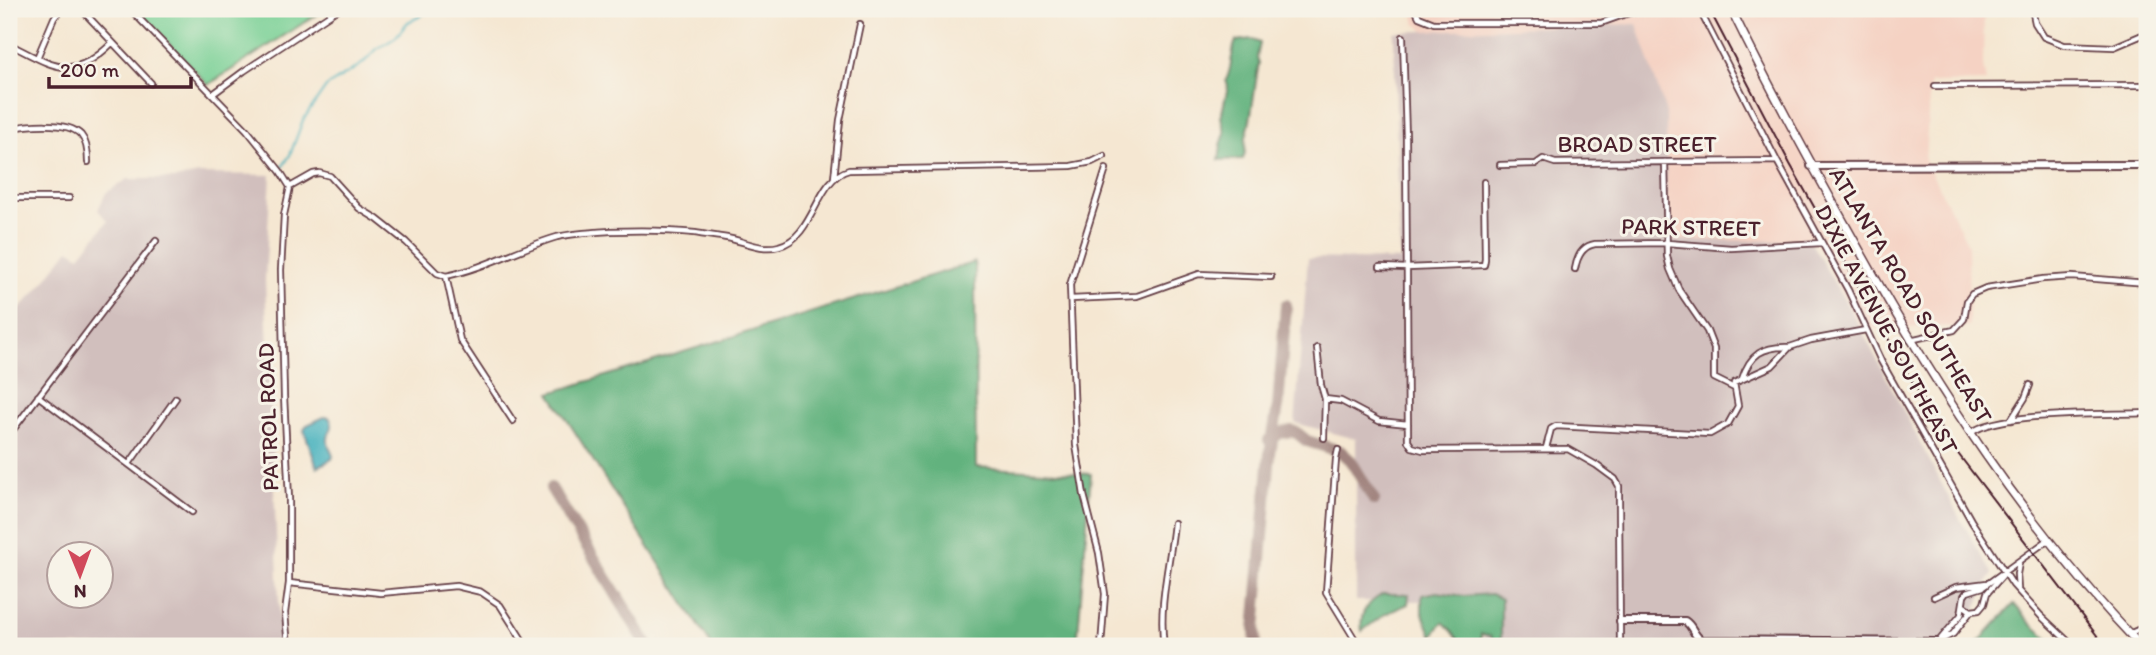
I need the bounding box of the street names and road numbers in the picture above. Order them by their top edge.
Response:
street label: BROAD STREET [1557,130,1717,158]
street label: ATLANTA ROAD SOUTHEAST [1823,162,1999,428]
street label: DIXIE AVENUE SOUTHEAST [1809,200,1965,459]
street label: PARK STREET [1621,212,1761,242]
street label: PATROL ROAD [251,342,285,492]

